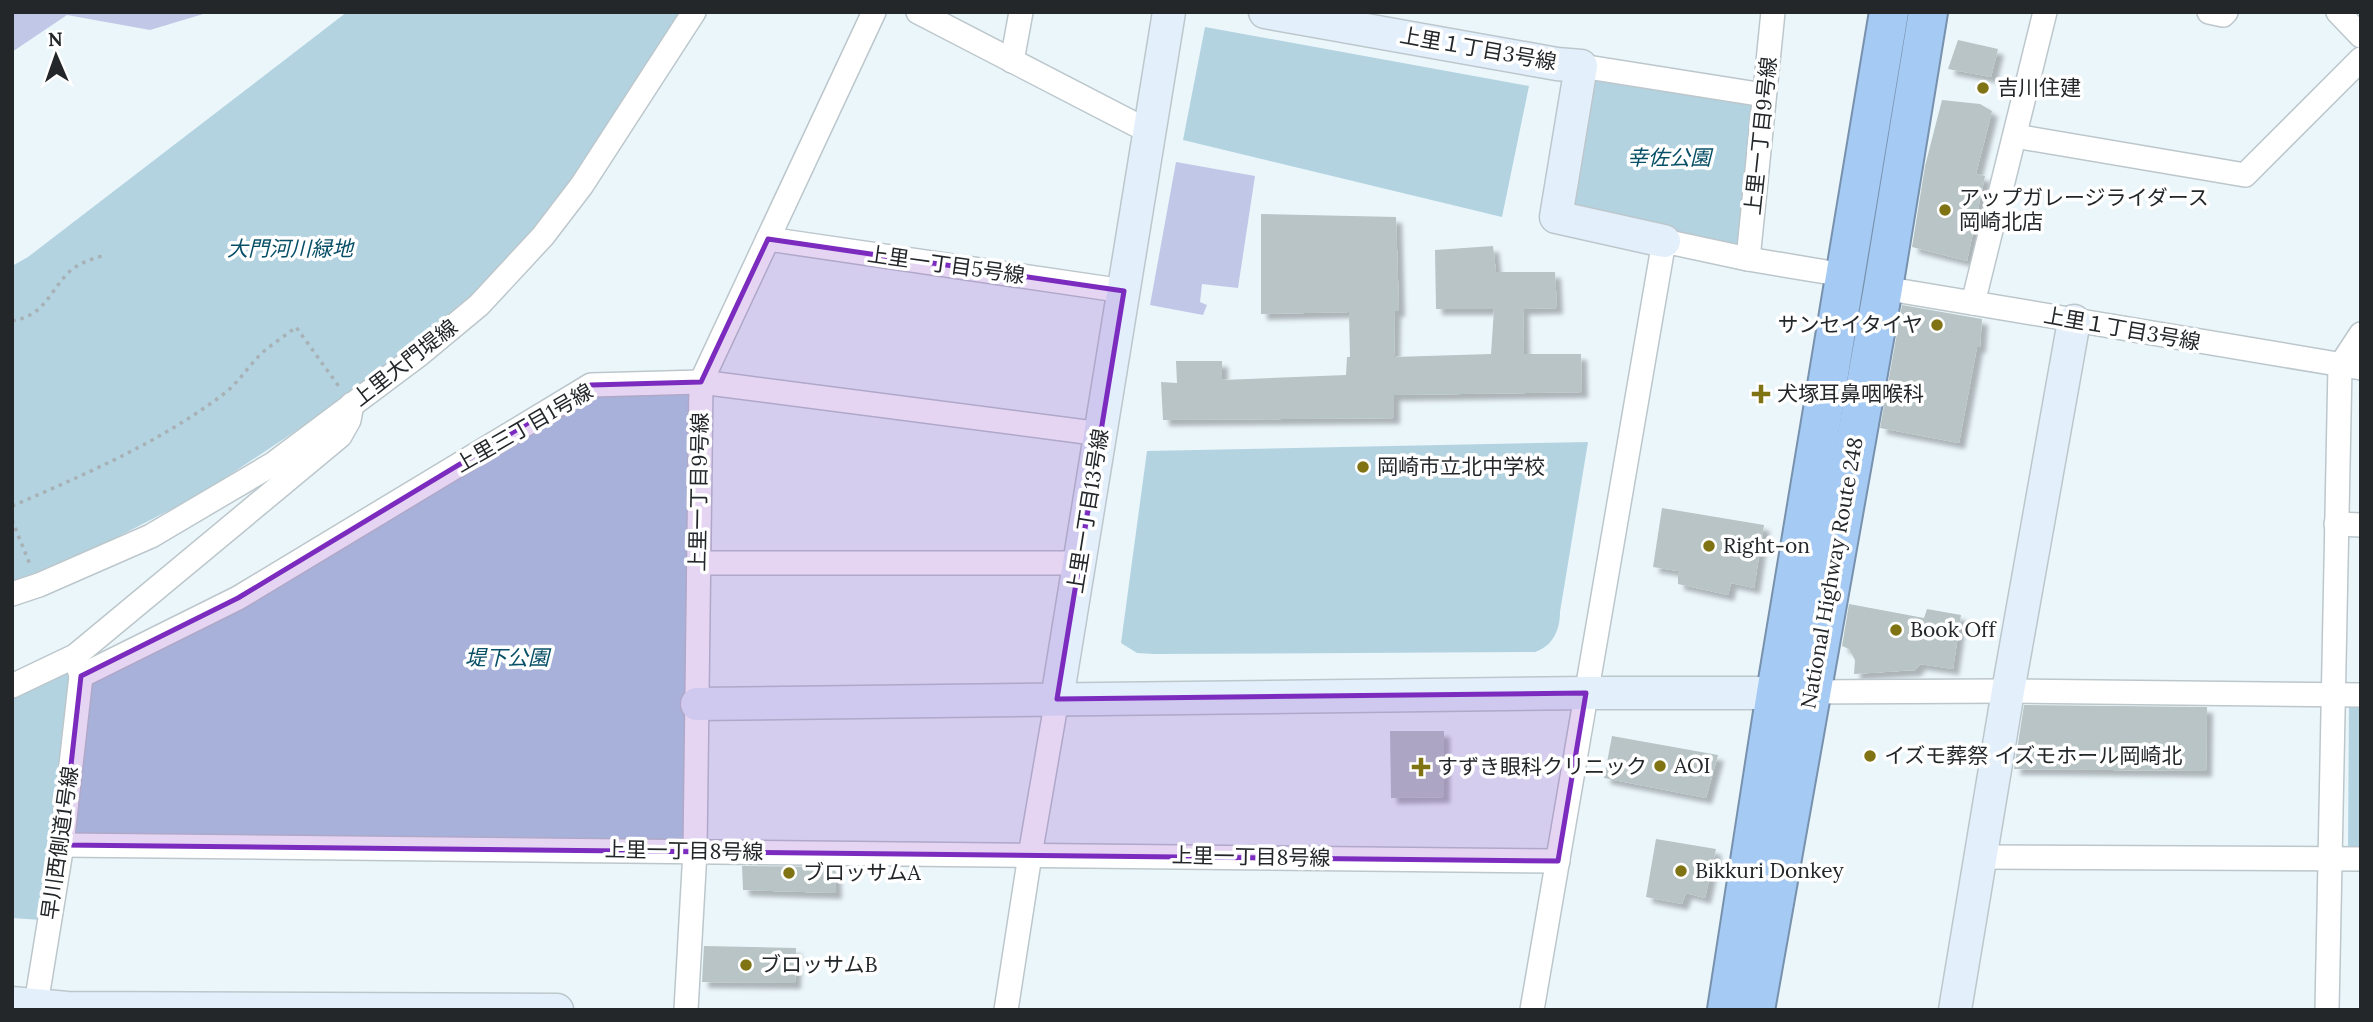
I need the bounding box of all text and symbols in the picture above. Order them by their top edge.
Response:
north arrow [21,21,91,91]
street label: 上里１丁目3号線 [1398,21,1559,76]
text: N [48,27,63,51]
street label: 上里一丁目9号線 [1739,55,1782,216]
place label: 吉川住建 [1997,74,2081,101]
marker: 吉川住建 [1975,80,1991,96]
park label: 幸佐公園 [1627,144,1714,171]
place label: アップガレージライダース 岡崎北店 [1959,184,2209,235]
marker: アップガレージライダース 岡崎北店 [1937,202,1953,218]
park label: 大門河川緑地 [227,235,355,262]
street label: 上里一丁目5号線 [866,240,1026,289]
street label: 上里１丁目3号線 [2042,301,2203,356]
place label: サンセイタイヤ [1777,311,1923,338]
street label: 上里大門堤線 [347,313,463,412]
marker: サンセイタイヤ [1929,317,1945,333]
street label: 上里三丁目1号線 [450,377,597,478]
place label: 犬塚耳鼻咽喉科 [1777,380,1924,407]
marker: 犬塚耳鼻咽喉科 [1751,384,1771,404]
street label: 上里一丁目9号線 [684,412,713,572]
street label: 上里一丁目13号線 [1061,427,1114,595]
street label: National Highway Route 248 [1794,435,1869,711]
place label: 岡崎市立北中学校 [1377,453,1545,480]
marker: 岡崎市立北中学校 [1355,459,1371,475]
place label: Right-on [1723,532,1810,559]
marker: Right-on [1701,538,1717,554]
place label: Book Off [1910,616,1997,643]
marker: Book Off [1888,622,1904,638]
park label: 堤下公園 [465,644,552,671]
place label: イズモ葬祭 イズモホール岡崎北 [1884,742,2182,769]
marker: イズモ葬祭 イズモホール岡崎北 [1862,748,1878,764]
place label: AOI [1673,752,1711,779]
place label: すずき眼科クリニック [1437,753,1647,780]
marker: すずき眼科クリニック [1411,757,1431,777]
marker: AOI [1652,758,1668,774]
street label: 早川西側道1号線 [35,764,84,921]
street label: 上里一丁目8号線 [604,836,764,865]
street label: 上里一丁目8号線 [1171,842,1331,871]
place label: Bikkuri Donkey [1695,857,1844,884]
place label: ブロッサムA [803,859,922,886]
marker: Bikkuri Donkey [1673,863,1689,879]
marker: ブロッサムA [781,865,797,881]
place label: ブロッサムB [760,951,878,978]
marker: ブロッサムB [738,957,754,973]

